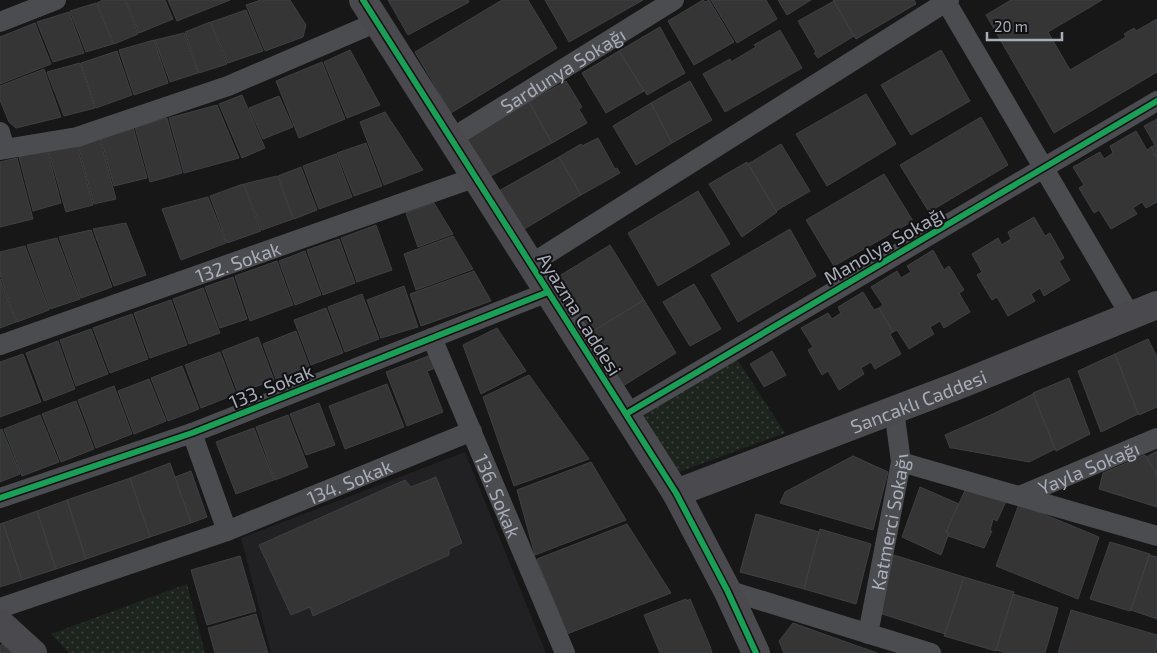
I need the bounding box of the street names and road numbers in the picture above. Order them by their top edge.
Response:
street label: Sardunya Sokağı [496,22,629,117]
street label: Manolya Sokağı [820,201,948,289]
street label: 132. Sokak [192,235,284,287]
street label: Ayazma Caddesi [533,248,627,380]
street label: 133. Sokak [226,359,317,413]
street label: Sancaklı Caddesi [847,364,989,437]
street label: Yayla Sokağı [1034,435,1142,498]
street label: 136. Sokak [471,450,527,541]
street label: 134. Sokak [303,453,395,509]
street label: Katmerci Sokağı [865,453,913,592]

